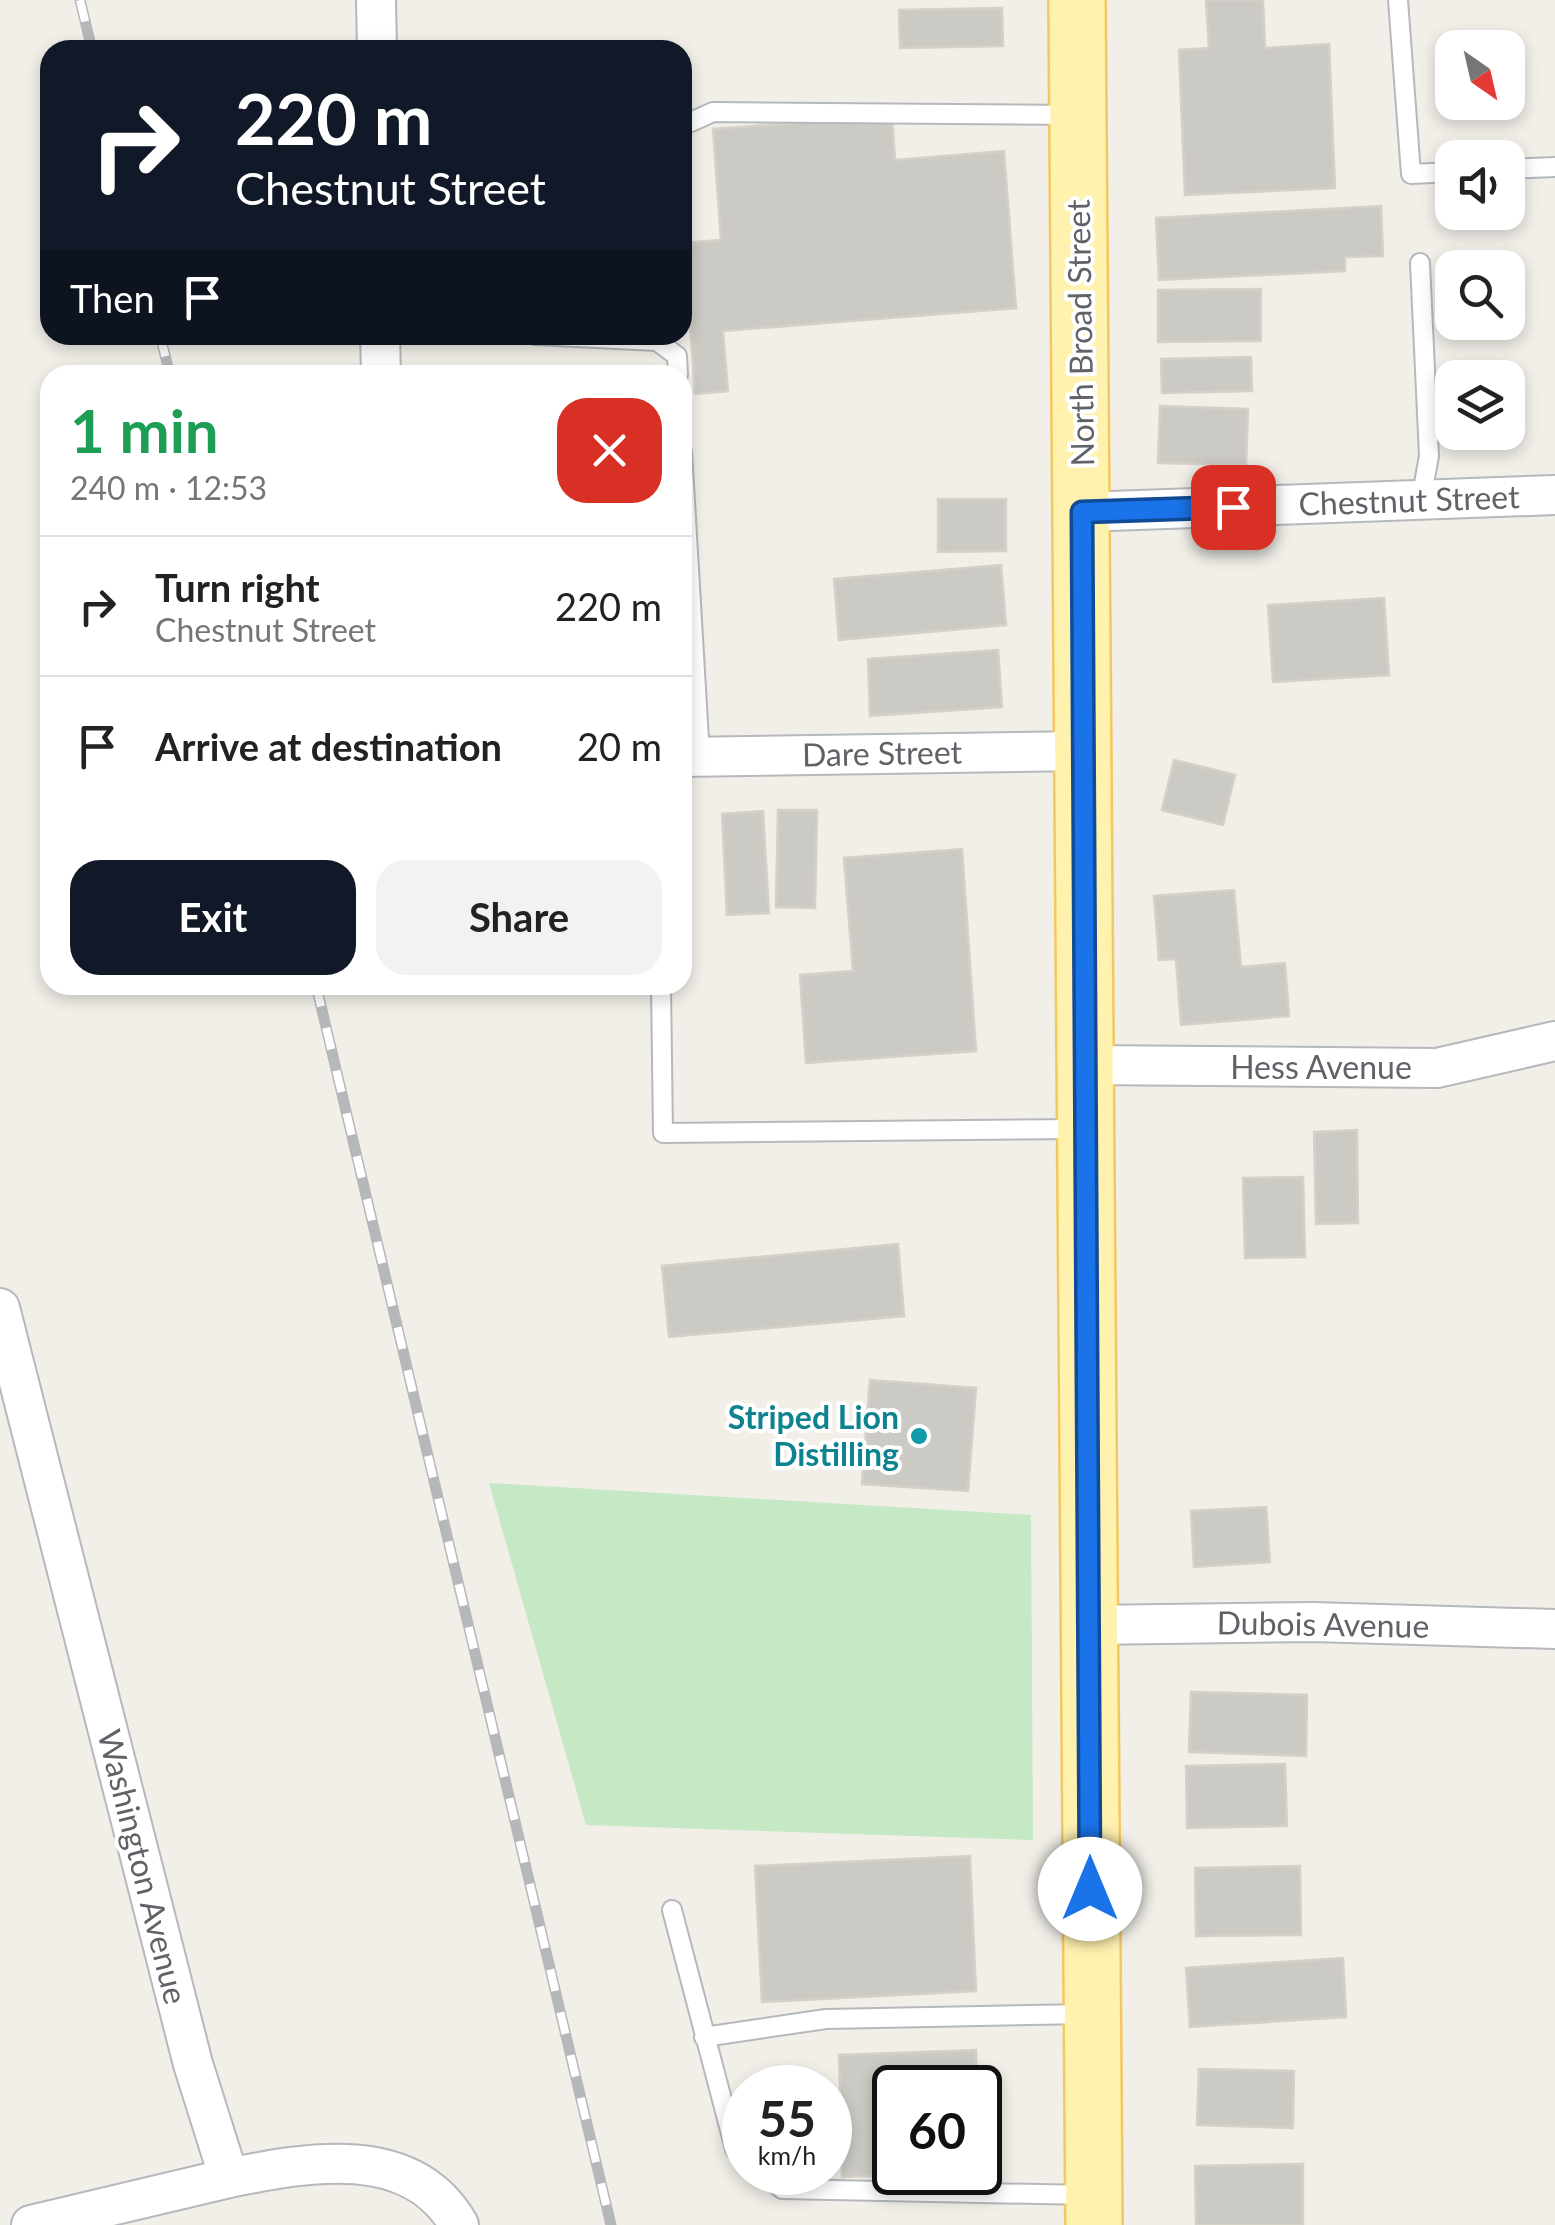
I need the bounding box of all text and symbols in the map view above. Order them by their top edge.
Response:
north arrow [1435,30,1525,120]
map controls [1435,30,1525,450]
text: 220 m [235,76,432,160]
icon: right [70,80,200,210]
button: sound [1435,140,1525,230]
text: Chestnut Street [235,161,546,215]
street label: North Broad Street [1058,199,1101,467]
button: search [1435,250,1525,340]
icon: arrive [175,270,230,325]
text: Then [70,275,155,321]
button: layers [1435,360,1525,450]
text: 1 min [70,394,219,466]
button: close [557,398,662,503]
pin [1191,465,1276,550]
text: 240 m · 12:53 [70,468,267,507]
street label: Chestnut Street [1298,476,1521,523]
icon: arrive [1206,480,1261,535]
text: Turn right [155,564,320,610]
icon: right [70,579,125,634]
text: 220 m [555,583,662,629]
text: Chestnut Street [155,610,376,649]
icon: arrive [70,719,125,774]
text: Arrive at destination [155,723,502,769]
text: 20 m [577,723,662,769]
street label: Dare Street [802,732,963,773]
button: Exit [70,860,356,975]
button: Share [376,860,662,975]
street label: Hess Avenue [1230,1047,1412,1086]
place label: Striped Lion Distilling [728,1397,899,1473]
marker: Striped Lion Distilling [908,1425,930,1447]
street label: Dubois Avenue [1216,1602,1430,1645]
street label: Washington Avenue [90,1725,196,2008]
position arrow [1038,1837,1142,1941]
speed limit sign: 60 [872,2065,1002,2195]
text: 55 [758,2088,816,2148]
text: km/h [758,2140,816,2170]

